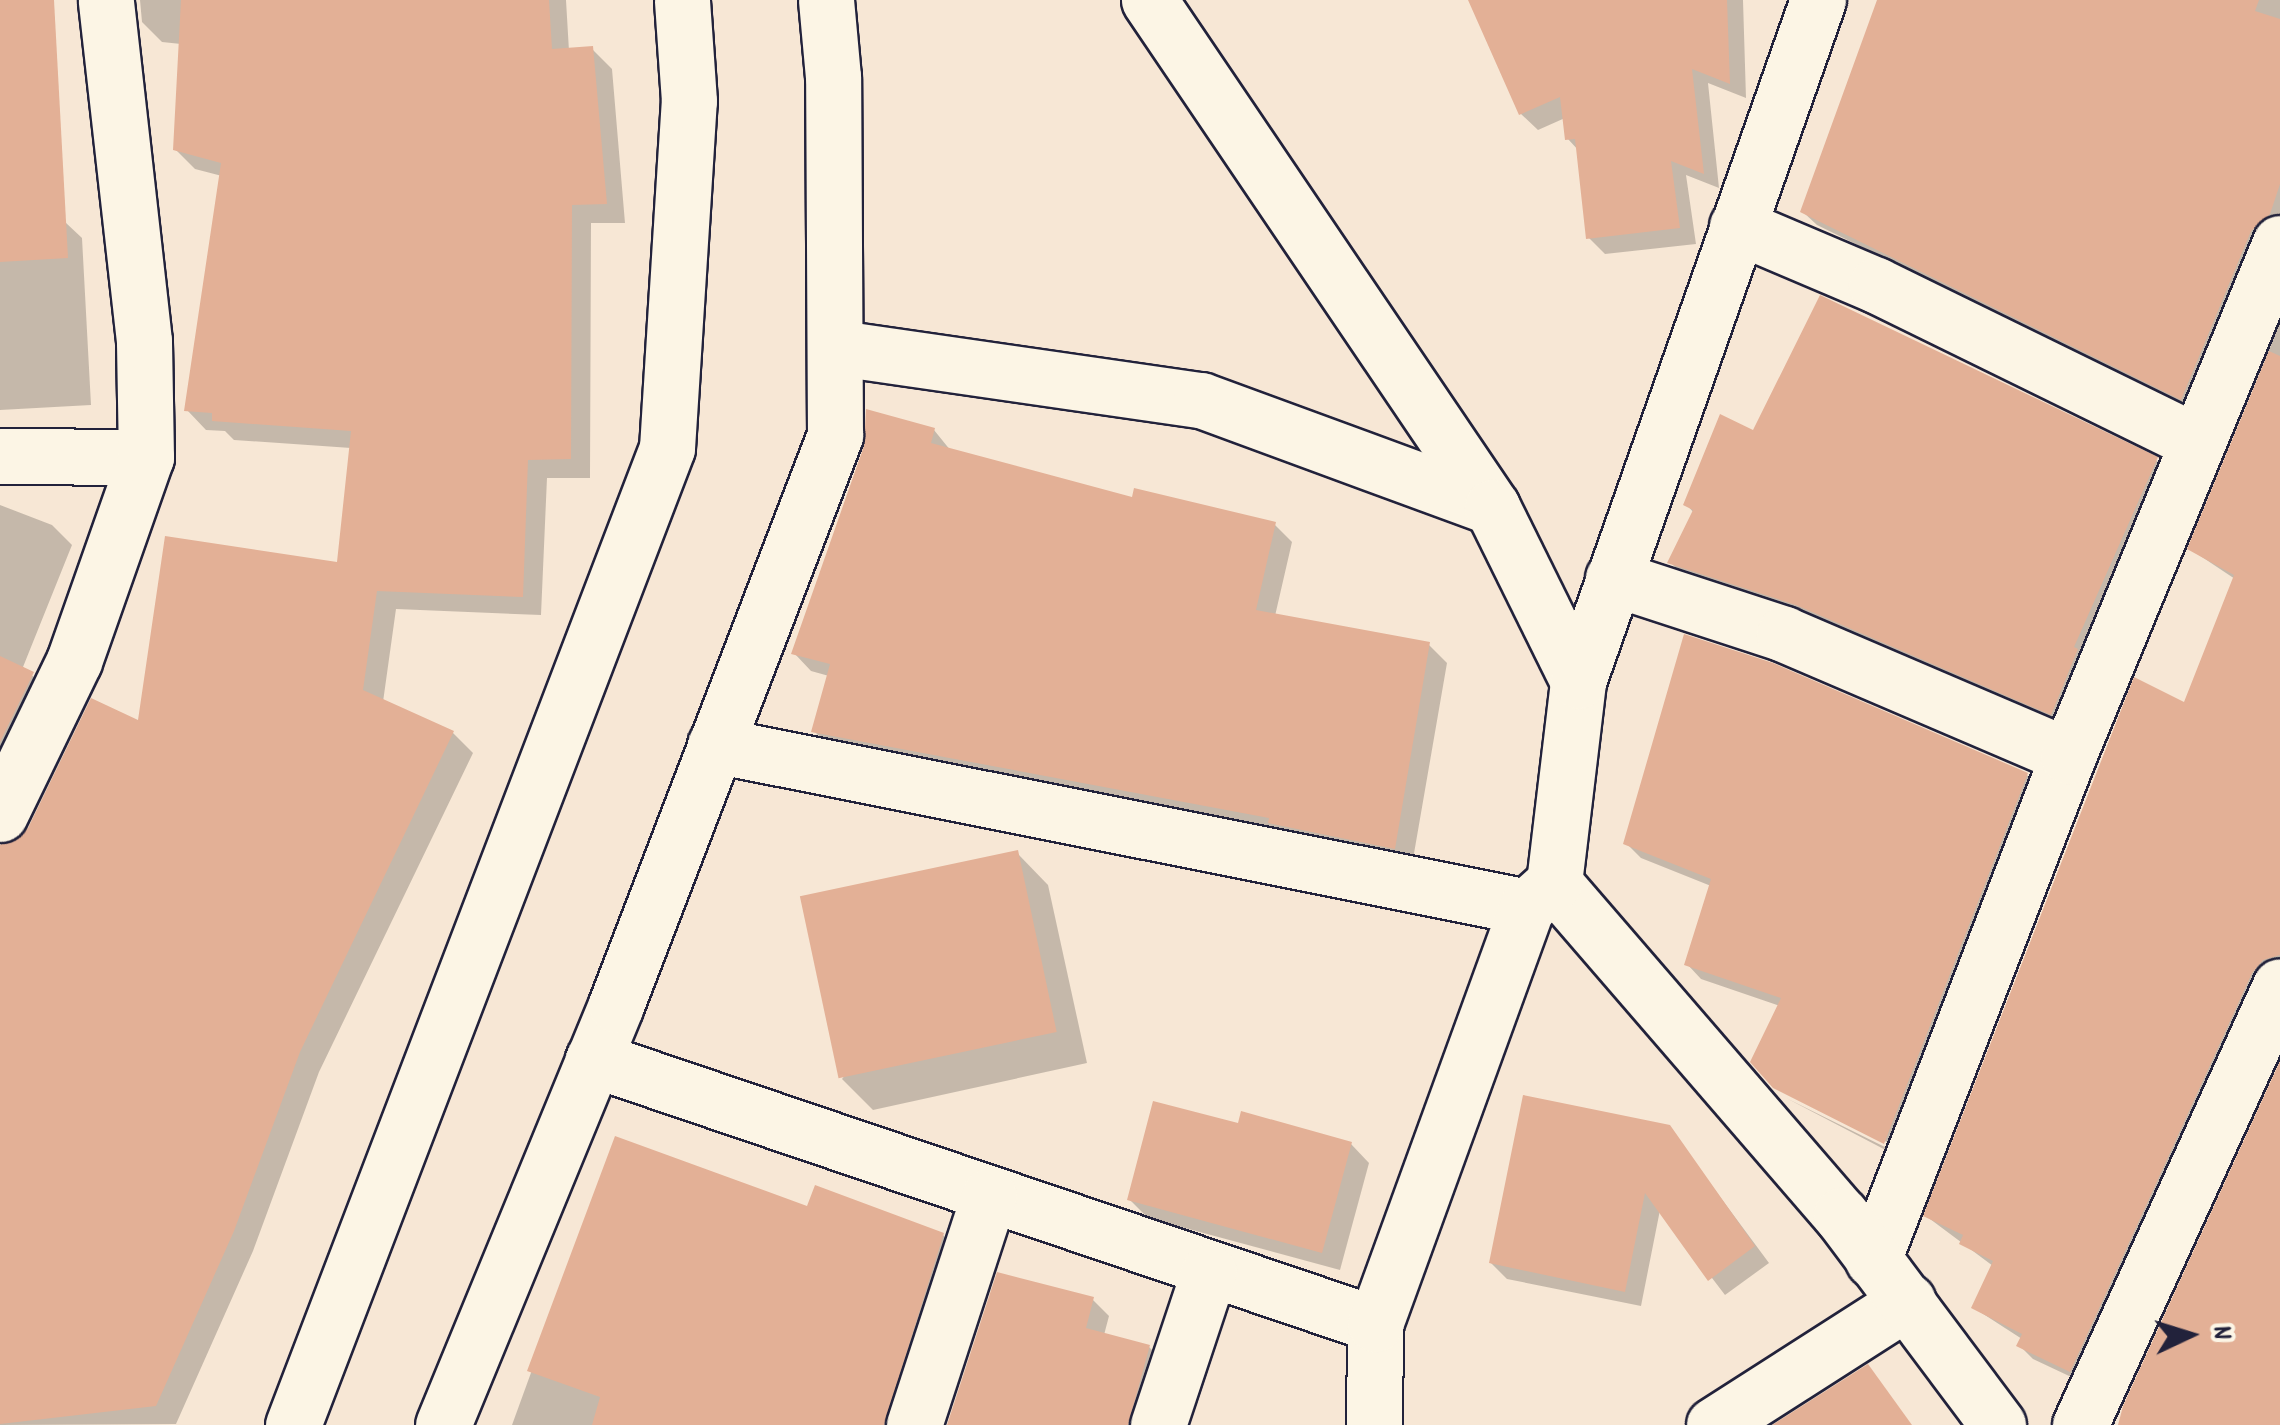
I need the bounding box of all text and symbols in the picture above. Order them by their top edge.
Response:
north arrow [2140,1285,2240,1385]
text: N [2199,1325,2240,1341]

